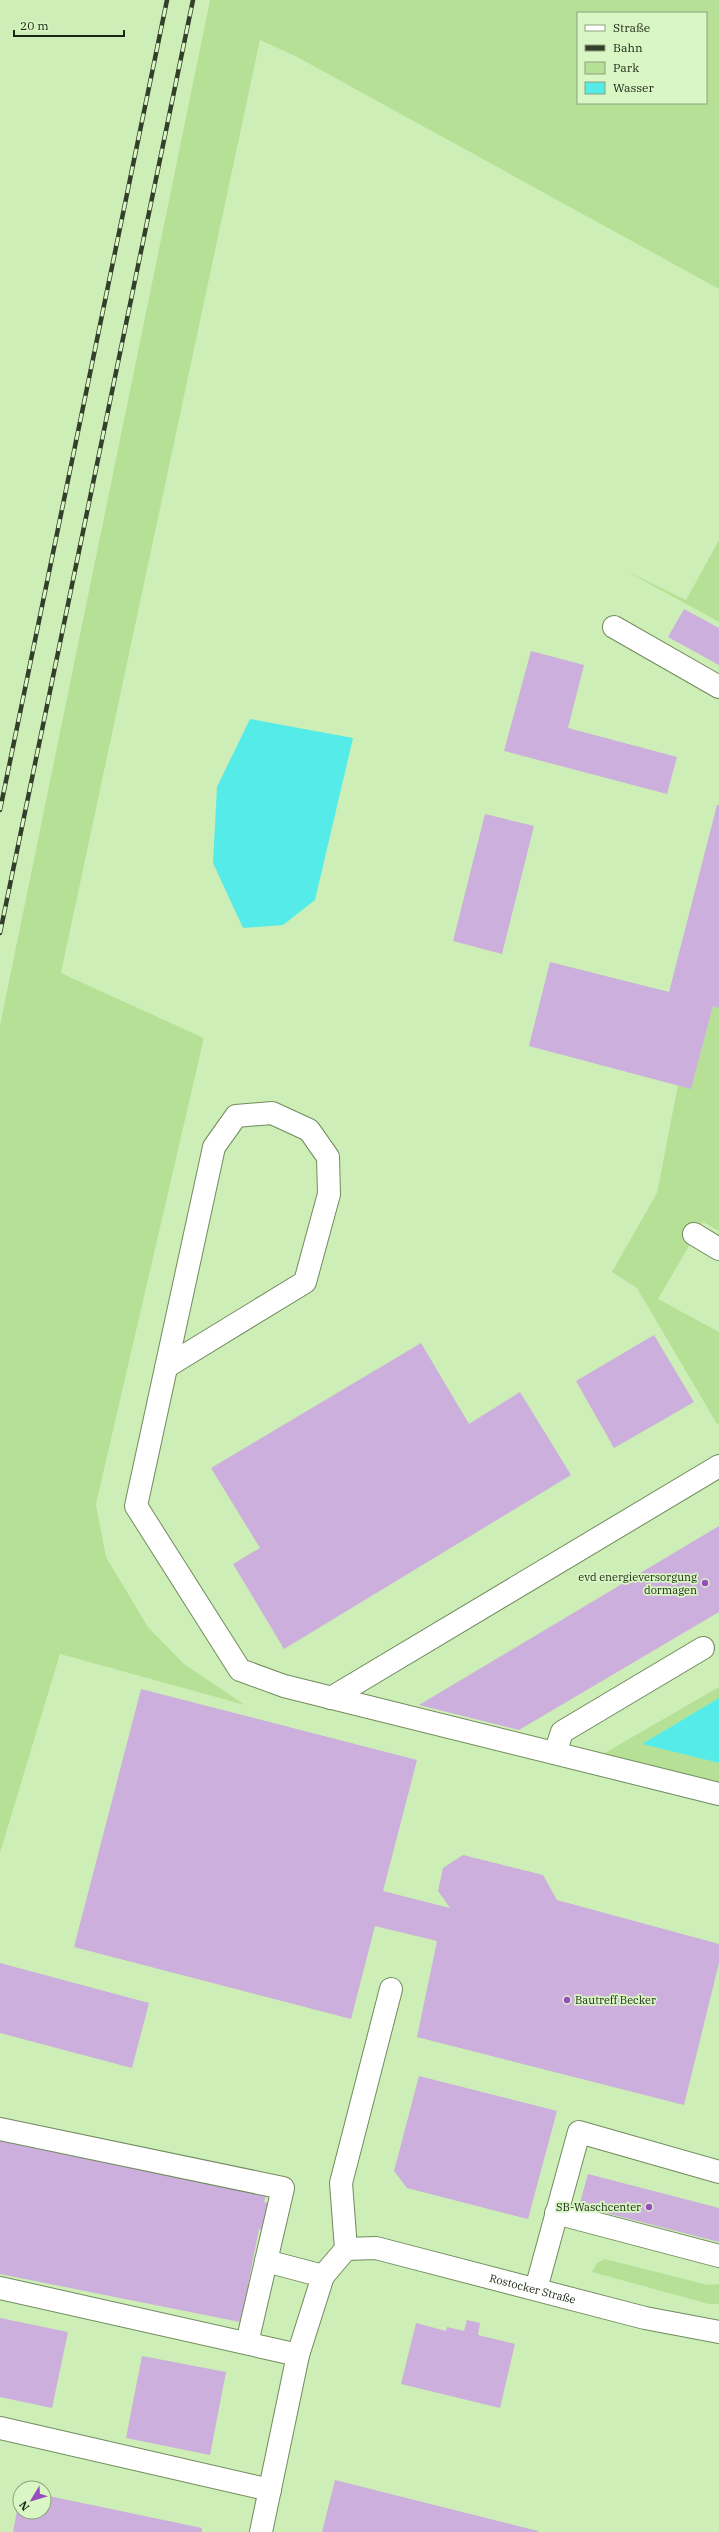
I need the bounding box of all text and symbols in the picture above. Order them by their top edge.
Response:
scale bar [14,12,124,38]
legend [577,12,707,104]
text: 20 m [20,18,49,33]
text: Straße [613,20,650,35]
text: Bahn [613,40,643,55]
text: Park [613,60,639,75]
text: Wasser [613,80,655,95]
place label: evd energieversorgung dormagen [578,1570,697,1597]
marker: evd energieversorgung dormagen [700,1578,710,1588]
place label: Bautreff Becker [575,1993,656,2007]
marker: Bautreff Becker [562,1995,572,2005]
place label: SB-Waschcenter [556,2200,641,2214]
marker: SB-Waschcenter [644,2202,654,2212]
street label: Rostocker Straße [488,2271,577,2307]
north arrow [12,2480,52,2520]
text: N [16,2498,32,2514]

